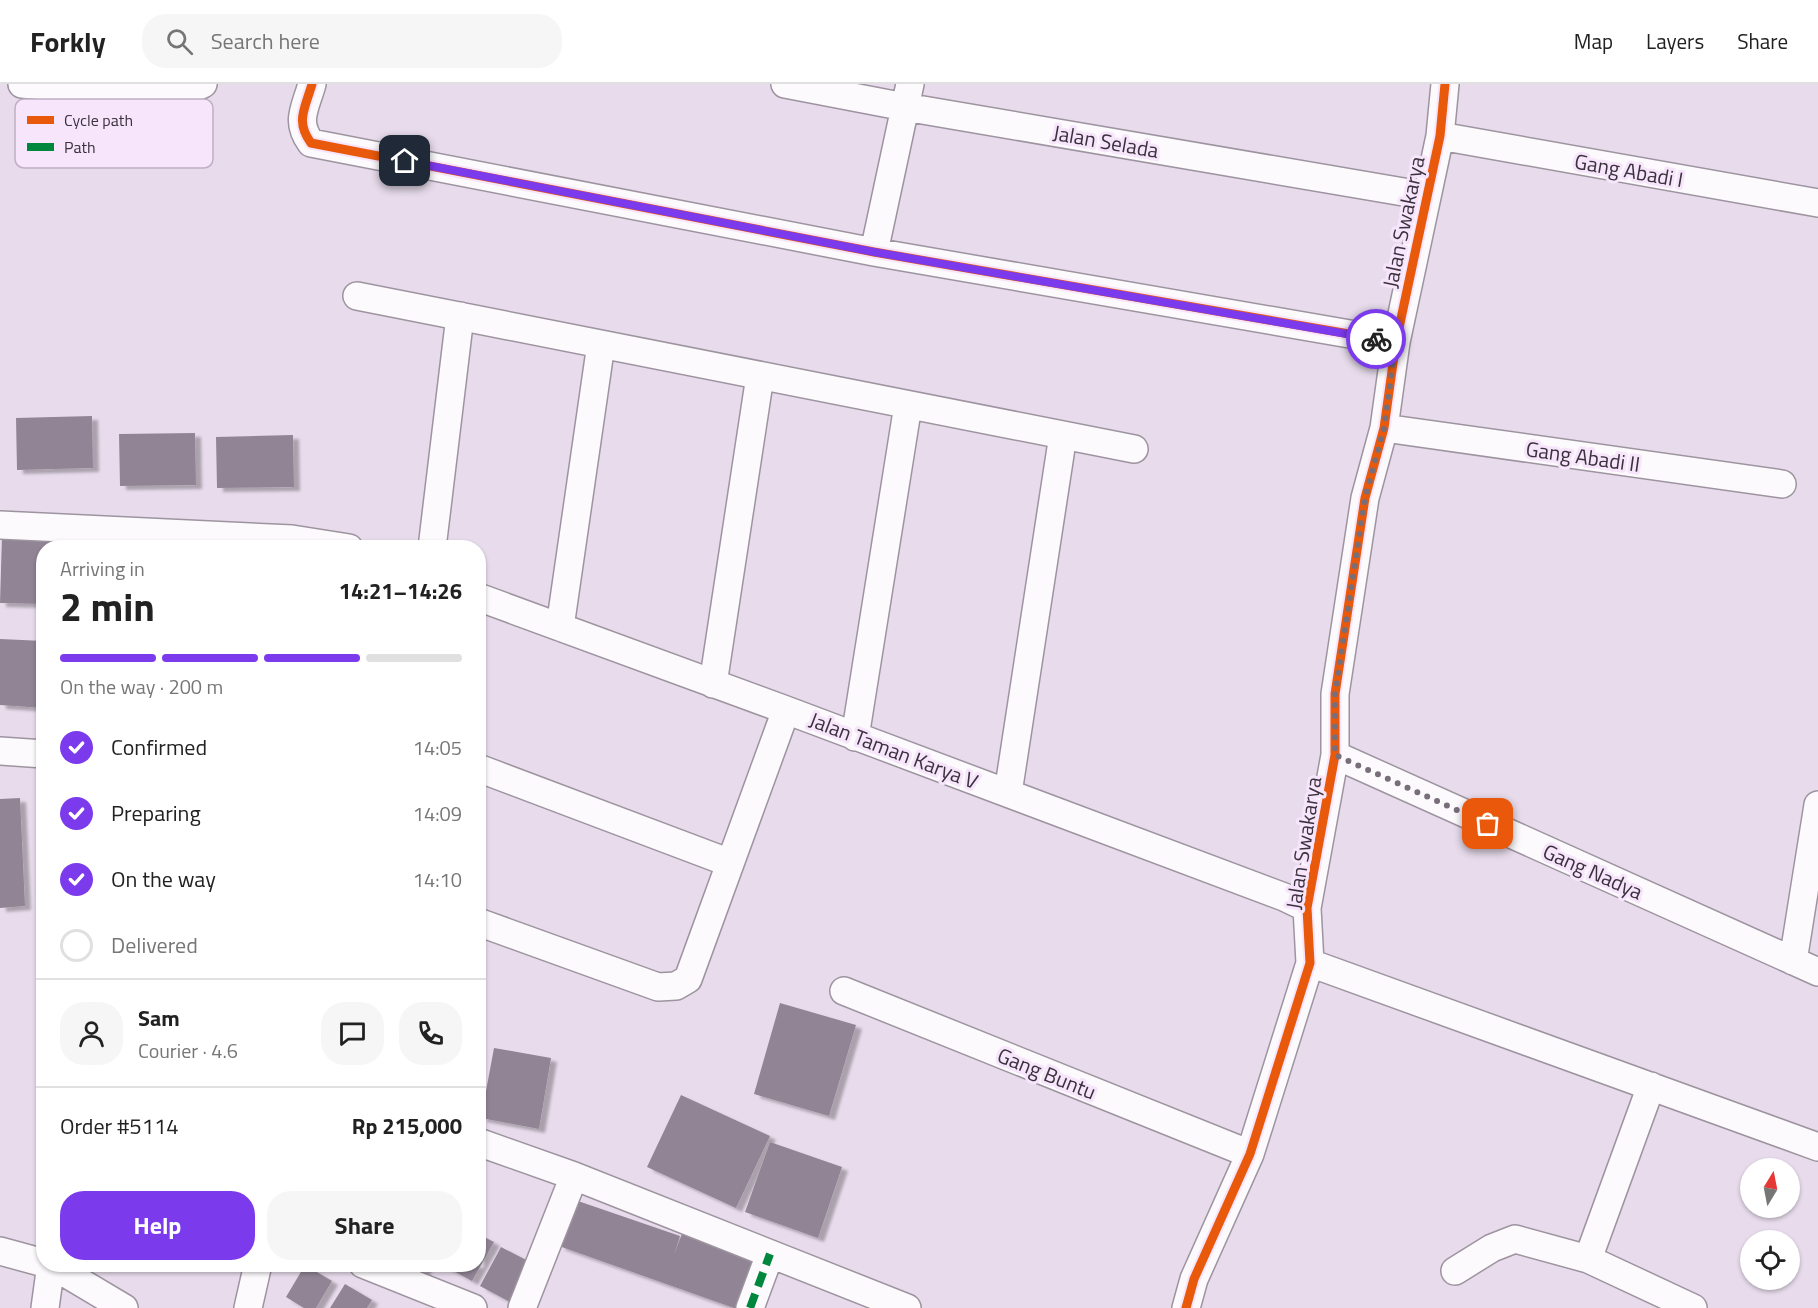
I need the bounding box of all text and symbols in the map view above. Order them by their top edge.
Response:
search box [142,14,562,68]
text: Forkly [30,20,106,63]
text: Search here [211,24,320,58]
icon: search [163,25,196,58]
text: Map [1574,25,1613,57]
text: Layers [1646,25,1704,57]
text: Share [1737,25,1788,57]
legend [15,99,213,168]
text: Cycle path [64,108,133,132]
street label: Jalan Selada [1051,116,1162,166]
text: Path [64,135,96,159]
pin [379,135,430,186]
icon: home [388,144,421,177]
street label: Gang Abadi I [1572,145,1686,195]
street label: Jalan Swakarya [1373,153,1433,291]
courier [1346,309,1406,369]
icon: bike [1360,323,1393,356]
street label: Gang Abadi II [1524,432,1642,480]
text: Arriving in [60,553,145,584]
text: 14:21–14:26 [339,574,462,608]
text: 2 min [60,577,155,636]
text: On the way · 200 m [60,671,223,702]
street label: Jalan Taman Karya V [805,703,983,797]
text: Confirmed [111,730,207,764]
icon: check [60,731,93,764]
text: 14:05 [413,732,462,763]
street label: Jalan Swakarya [1277,774,1329,912]
text: Preparing [111,796,201,830]
icon: check [60,797,93,830]
text: 14:09 [413,798,462,829]
pin [1462,798,1513,849]
icon: bag [1471,807,1504,840]
street label: Gang Nadya [1538,835,1649,907]
text: On the way [111,862,216,896]
icon: check [60,863,93,896]
text: 14:10 [413,864,462,895]
text: Delivered [111,928,198,962]
text: Sam [138,1001,180,1035]
button: person [60,1002,123,1065]
button: chat [321,1002,384,1065]
button: phone [399,1002,462,1065]
text: Courier · 4.6 [138,1035,238,1066]
street label: Gang Buntu [993,1039,1101,1107]
text: Order #5114 [60,1109,179,1143]
text: Rp 215,000 [352,1109,462,1143]
north arrow [1740,1158,1800,1218]
map controls [1740,1158,1800,1290]
button: Help [60,1191,255,1260]
button: Share [267,1191,462,1260]
button: locate [1740,1230,1800,1290]

